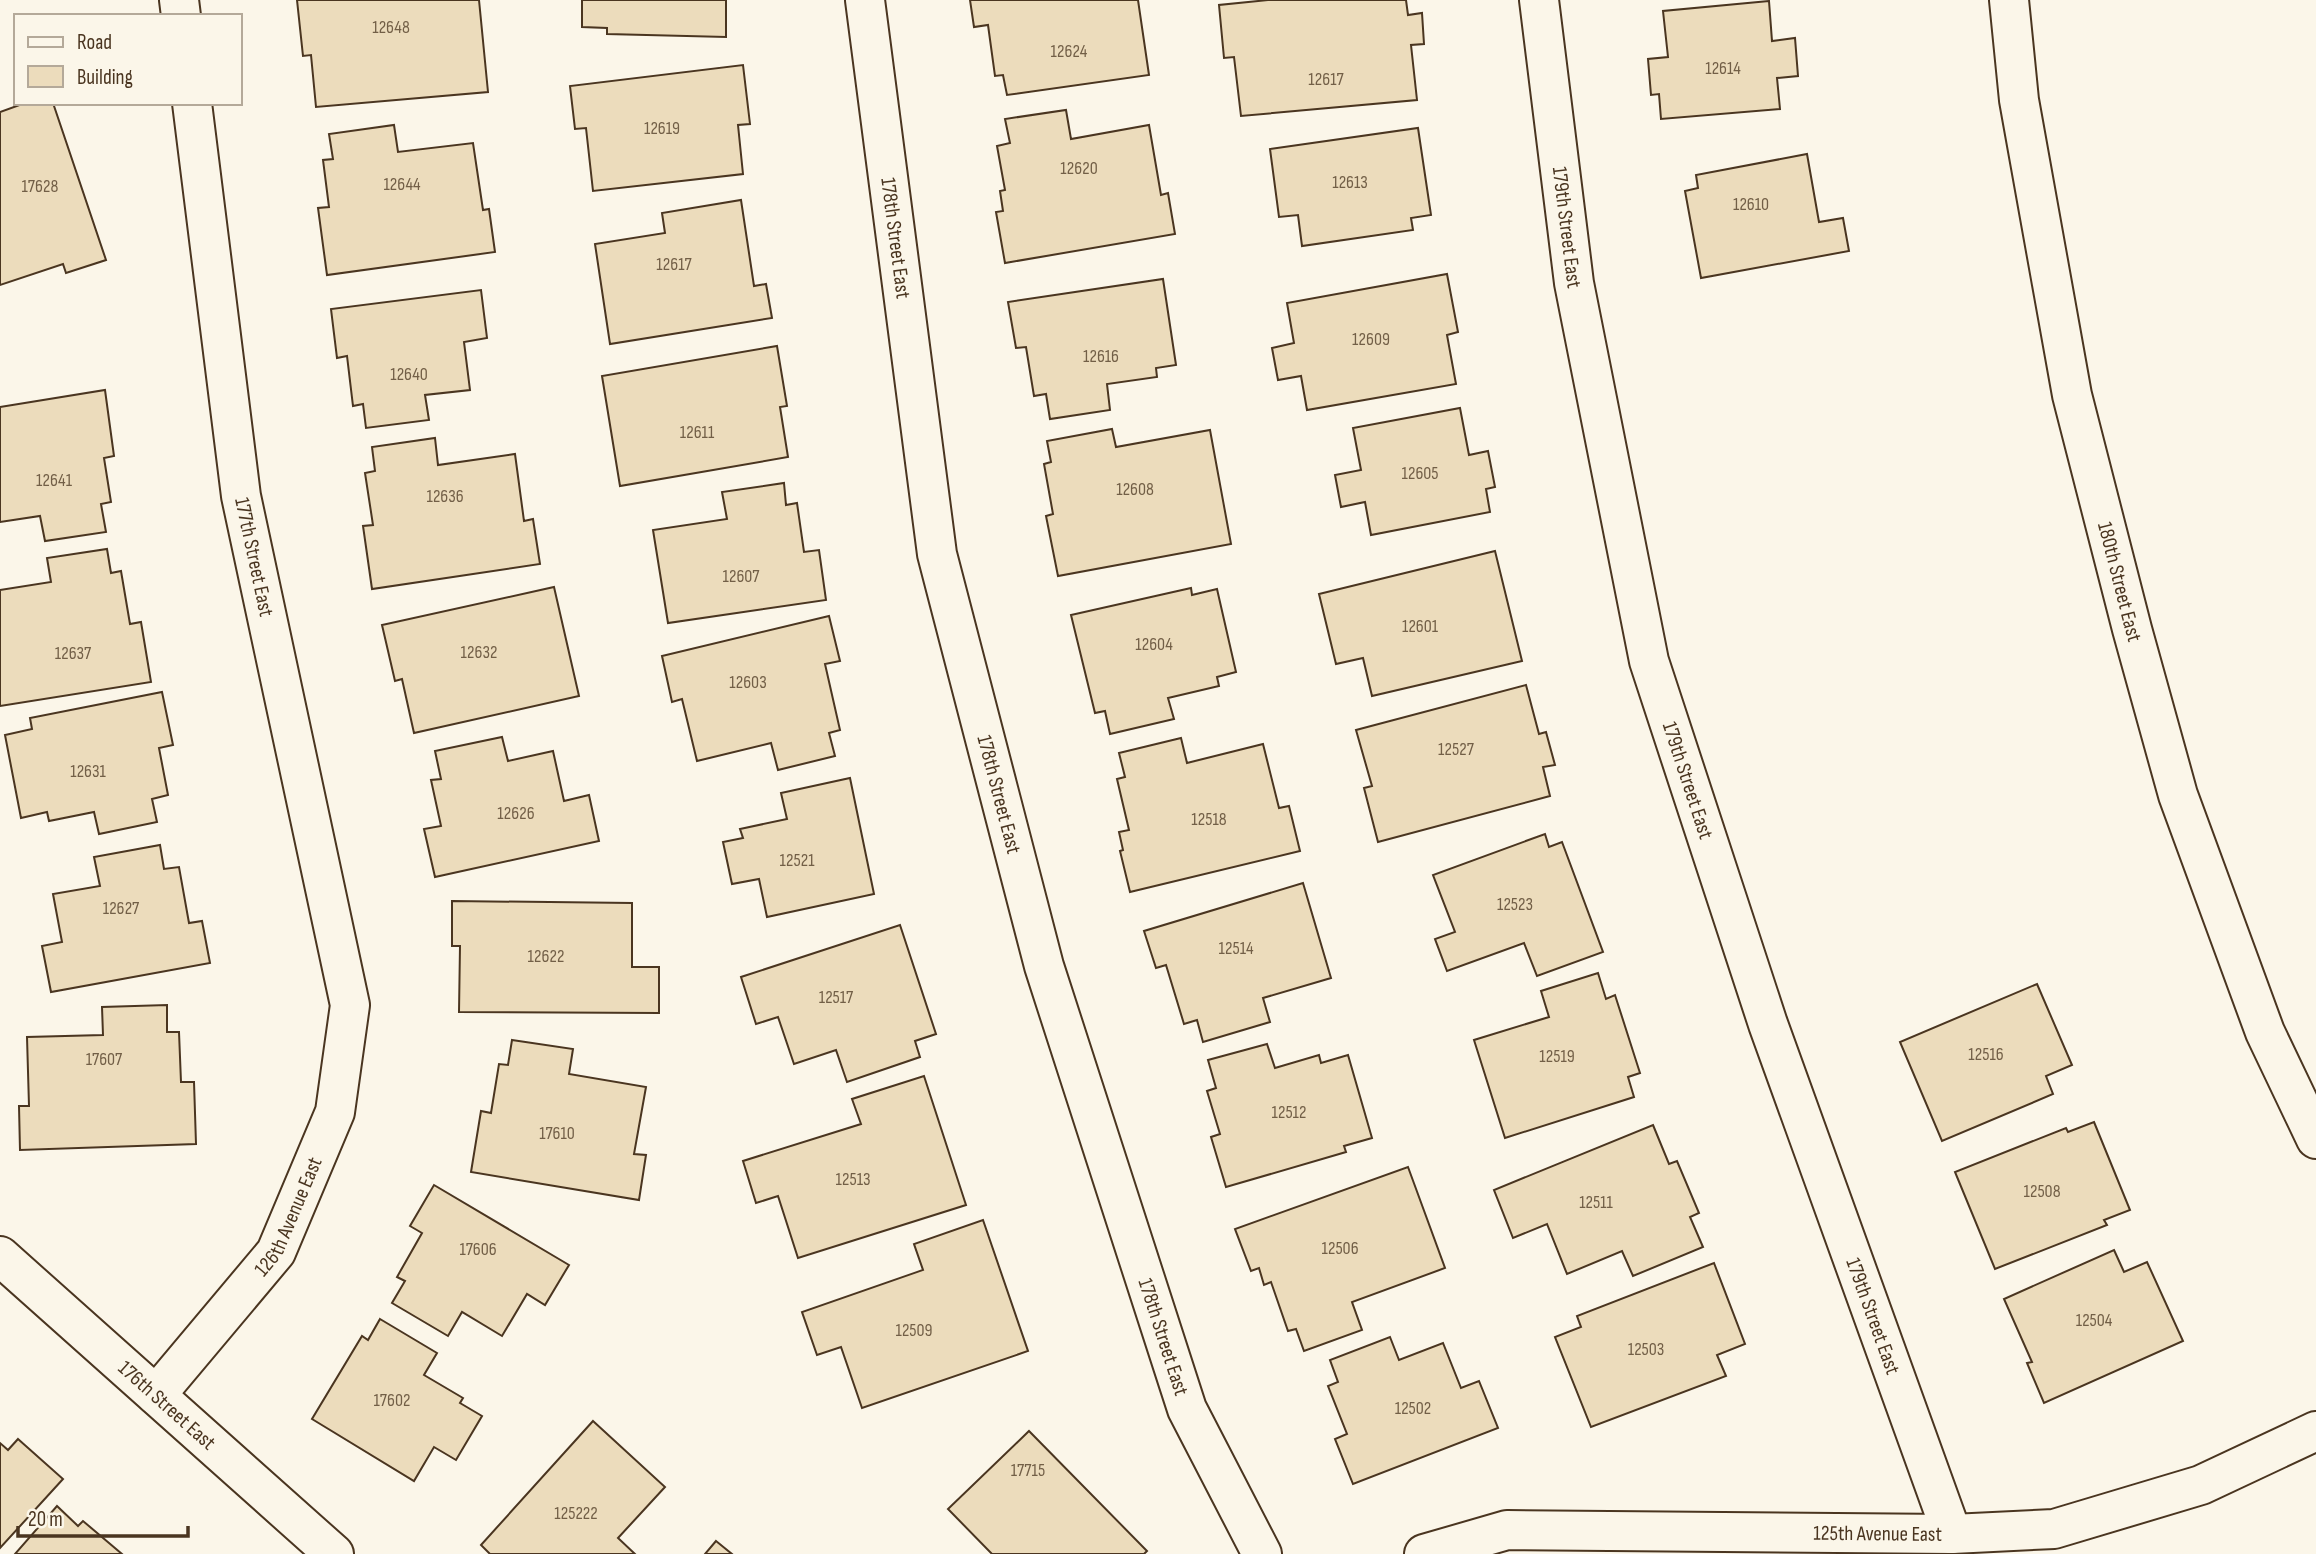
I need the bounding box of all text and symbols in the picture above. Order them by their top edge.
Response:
legend [14,14,242,105]
house number: 12648 [372,17,410,38]
text: Road [77,30,112,55]
house number: 12624 [1051,41,1088,62]
house number: 12614 [1705,58,1741,79]
text: Building [77,65,133,90]
house number: 12617 [1308,69,1344,90]
house number: 12619 [644,118,680,139]
house number: 12620 [1060,158,1098,179]
street label: 179th Street East [1547,165,1587,290]
house number: 12613 [1332,172,1368,193]
house number: 12644 [383,174,421,195]
house number: 17628 [22,176,59,197]
street label: 178th Street East [876,176,916,300]
house number: 12610 [1733,194,1769,215]
house number: 12617 [656,254,692,275]
house number: 12609 [1352,329,1390,350]
house number: 12616 [1083,346,1119,367]
house number: 12640 [390,364,428,385]
house number: 12611 [680,422,715,443]
house number: 12605 [1401,463,1439,484]
house number: 12641 [36,470,73,491]
house number: 12608 [1116,479,1154,500]
house number: 12636 [426,486,464,507]
street label: 177th Street East [229,495,279,619]
street label: 180th Street East [2093,519,2147,644]
house number: 12607 [723,566,760,587]
house number: 12601 [1402,616,1439,637]
house number: 12604 [1135,634,1173,655]
house number: 12632 [461,642,497,663]
house number: 12637 [55,643,92,664]
house number: 12603 [729,672,767,693]
street label: 179th Street East [1657,718,1719,842]
street label: 178th Street East [972,732,1027,856]
house number: 12527 [1438,739,1475,760]
house number: 12631 [70,761,107,782]
house number: 12626 [497,803,535,824]
house number: 12518 [1191,809,1227,830]
house number: 12521 [780,850,815,871]
house number: 12523 [1497,894,1533,915]
house number: 12627 [103,898,140,919]
house number: 12514 [1219,938,1254,959]
house number: 12622 [528,946,564,967]
house number: 12517 [819,987,854,1008]
house number: 12516 [1968,1044,2004,1065]
house number: 12519 [1539,1046,1575,1067]
house number: 17607 [86,1049,123,1070]
house number: 12512 [1271,1102,1307,1123]
house number: 17610 [539,1123,575,1144]
street label: 126th Avenue East [249,1153,327,1281]
house number: 12513 [836,1169,870,1190]
house number: 12508 [2023,1181,2061,1202]
house number: 12511 [1579,1192,1614,1213]
house number: 12506 [1321,1238,1359,1259]
house number: 17606 [459,1239,497,1260]
street label: 179th Street East [1841,1254,1906,1378]
street label: 178th Street East [1133,1275,1194,1399]
house number: 12504 [2076,1310,2113,1331]
house number: 12509 [895,1320,933,1341]
house number: 12503 [1628,1339,1664,1360]
street label: 176th Street East [113,1355,221,1455]
house number: 17602 [374,1390,410,1411]
house number: 12502 [1395,1398,1431,1419]
house number: 17715 [1011,1460,1045,1481]
scale bar [18,1494,187,1538]
house number: 125222 [554,1503,598,1524]
text: 20 m [28,1507,63,1532]
street label: 125th Avenue East [1813,1520,1942,1546]

